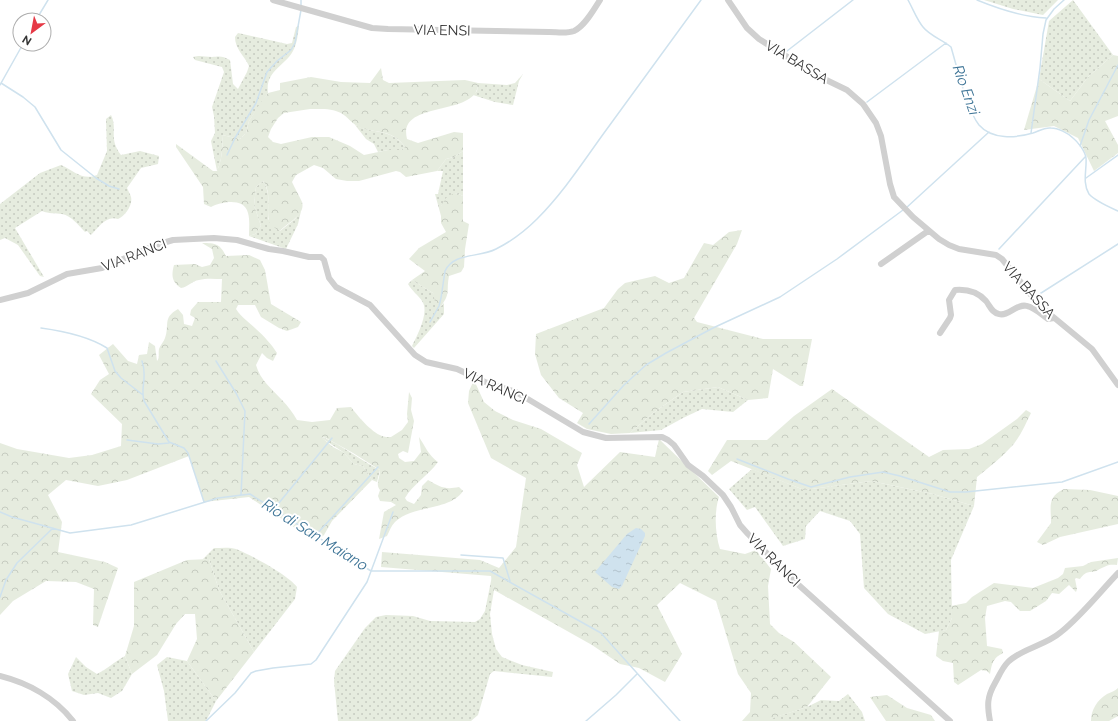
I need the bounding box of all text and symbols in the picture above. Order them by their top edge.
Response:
north arrow [12,12,52,52]
street label: VIA ENSI [413,22,471,38]
text: N [20,32,34,48]
street label: VIA BASSA [763,37,832,87]
water label: Rio Enzi [949,62,984,118]
street label: VIA RANCI [99,235,169,275]
street label: VIA BASSA [1000,259,1059,322]
street label: VIA RANCI [461,365,529,407]
water label: Rio di San Maiano [259,495,371,575]
street label: VIA RANCI [744,530,804,590]

